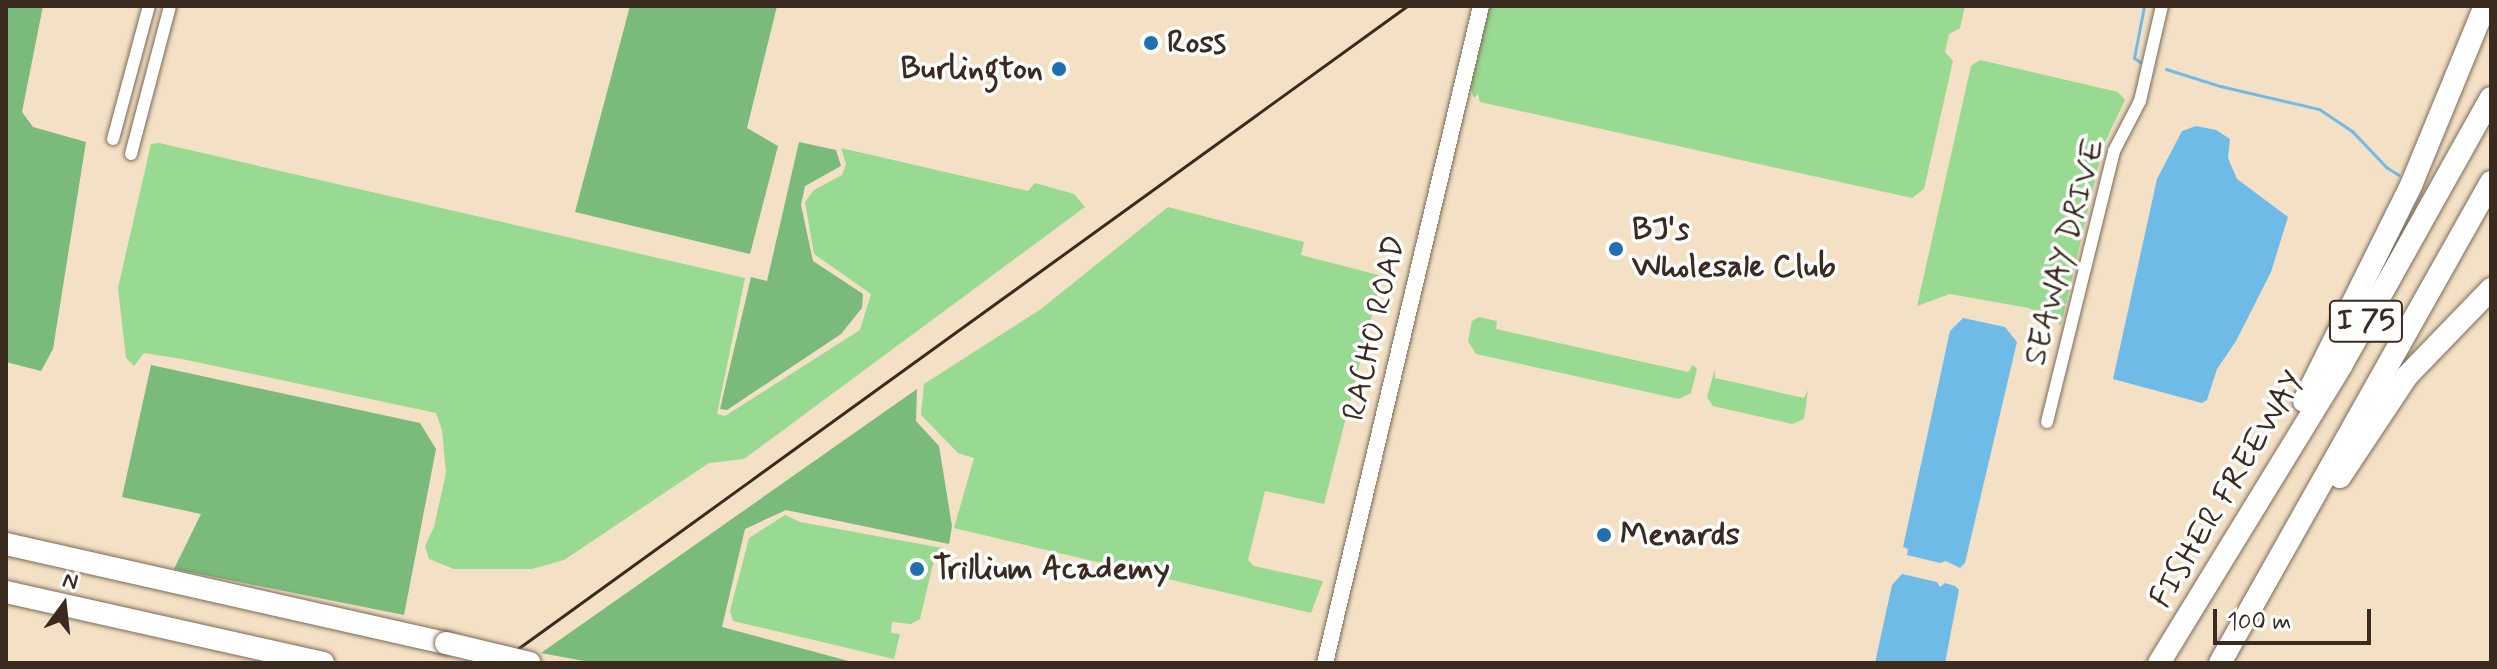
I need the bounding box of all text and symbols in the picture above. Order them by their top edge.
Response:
place label: Ross [1167,24,1226,62]
marker: Ross [1142,34,1160,52]
place label: Burlington [900,50,1043,88]
marker: Burlington [1050,60,1068,78]
street label: SEAWAY DRIVE [2016,134,2114,370]
place label: BJ's Wholesale Club [1632,212,1836,287]
street label: RACHO ROAD [1335,231,1415,425]
marker: BJ's Wholesale Club [1607,240,1625,258]
road number: I 75 [2328,295,2404,347]
street label: FISHER FREEWAY [2143,367,2313,613]
place label: Menards [1620,516,1740,554]
marker: Menards [1595,526,1613,544]
place label: Trillium Academy [933,550,1172,588]
marker: Trillium Academy [908,560,926,578]
north arrow [24,565,104,645]
text: N [60,566,81,597]
scale bar [2217,593,2375,643]
text: 100 m [2227,607,2291,638]

